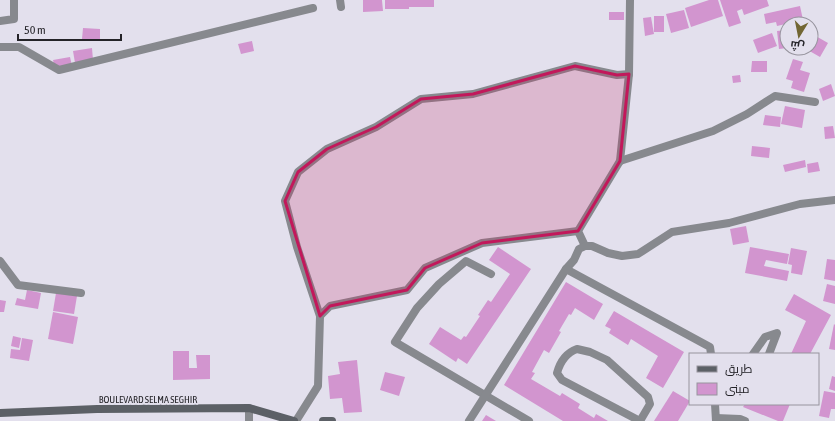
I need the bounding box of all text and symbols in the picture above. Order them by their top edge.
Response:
scale bar [18,16,121,42]
north arrow [779,16,819,56]
text: 50 m [24,23,46,37]
text: ش [789,38,805,53]
legend [689,353,819,405]
text: طريق [725,362,753,376]
text: مبنى [725,382,750,396]
street label: BOULEVARD SELMA SEGHIR [99,394,197,405]

